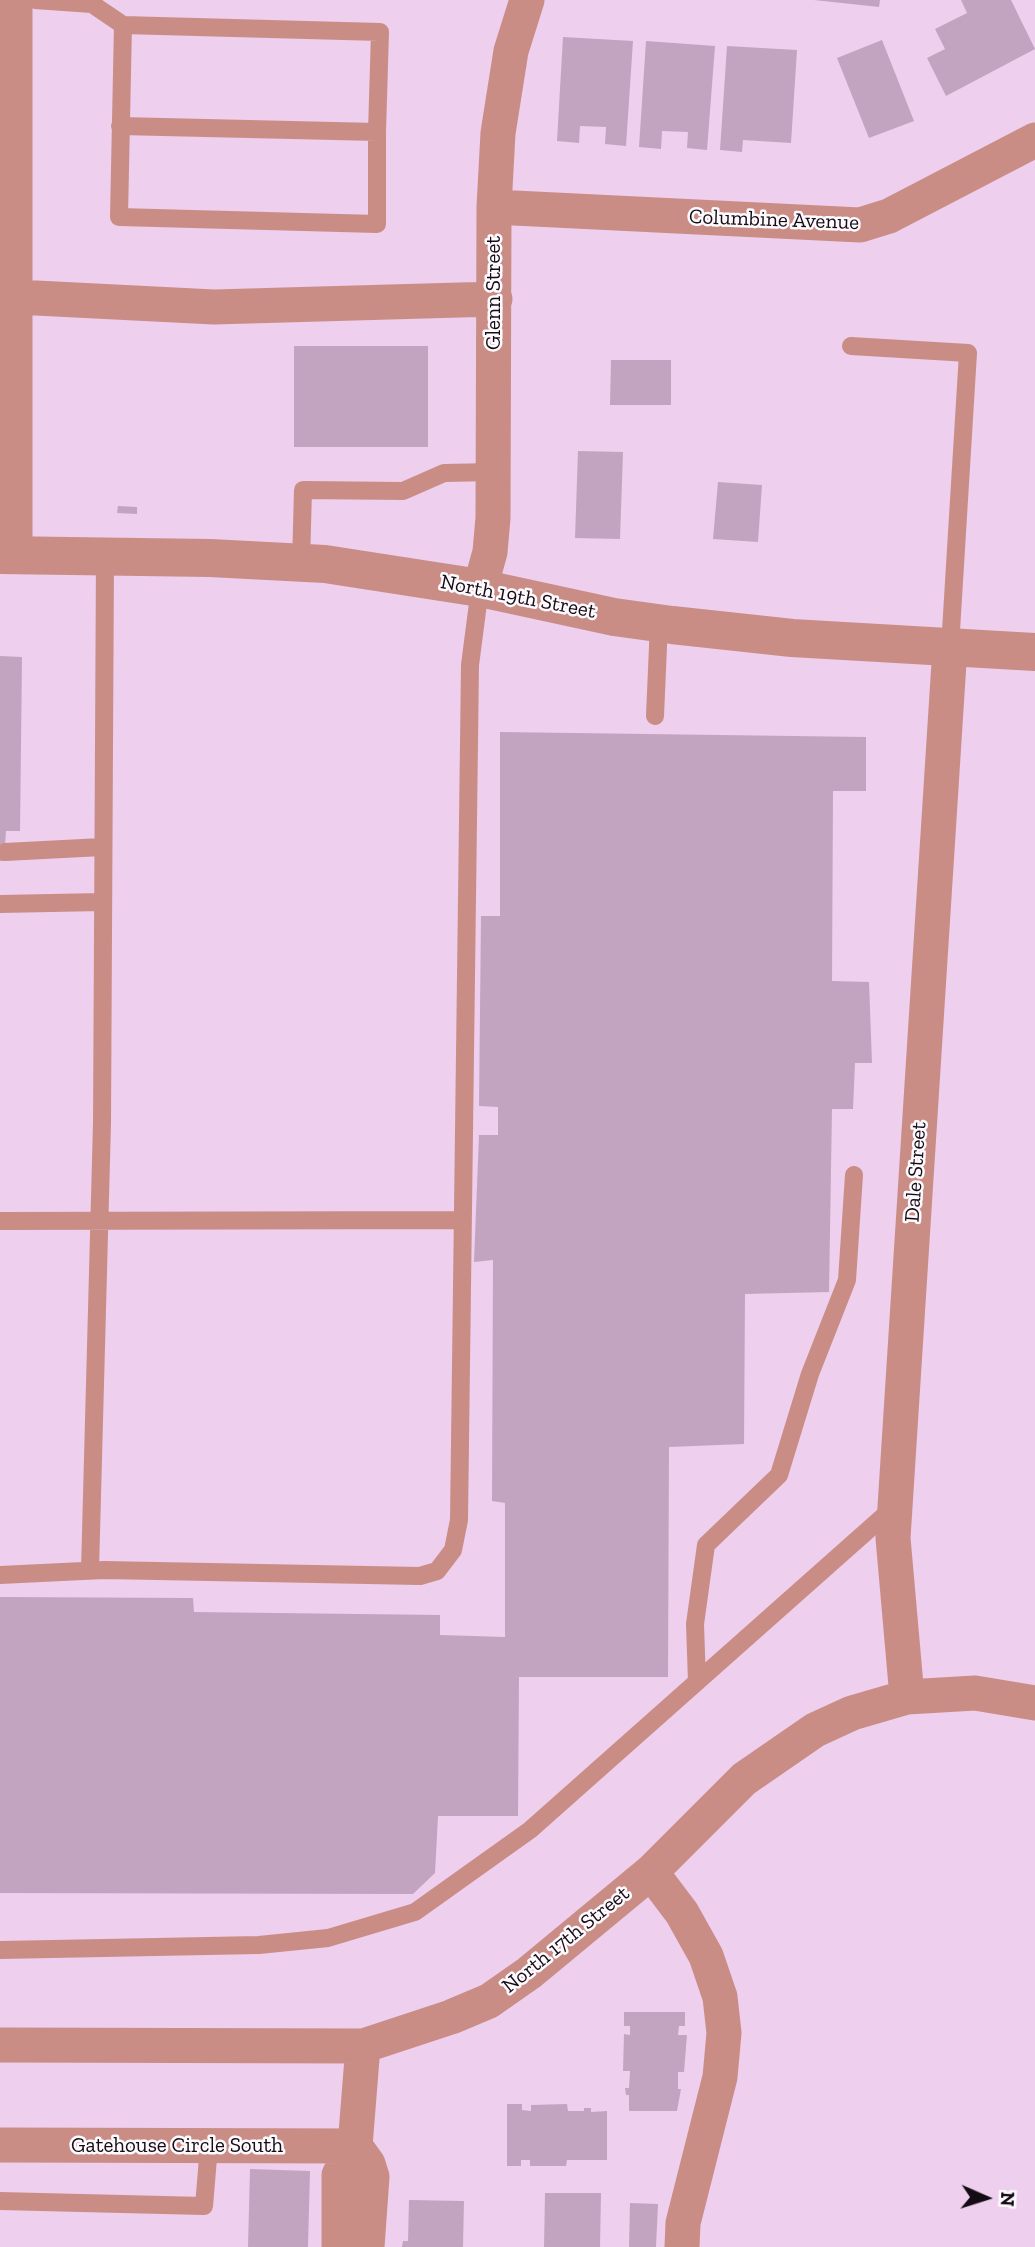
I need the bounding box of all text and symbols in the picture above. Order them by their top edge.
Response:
street label: Columbine Avenue [689,204,859,236]
street label: Glenn Street [481,236,507,350]
street label: North 19th Street [438,570,598,624]
street label: Dale Street [900,1121,932,1223]
street label: North 17th Street [497,1881,635,1999]
street label: Gatehouse Circle South [71,2133,283,2159]
north arrow [951,2163,1021,2233]
text: N [996,2191,1019,2207]

